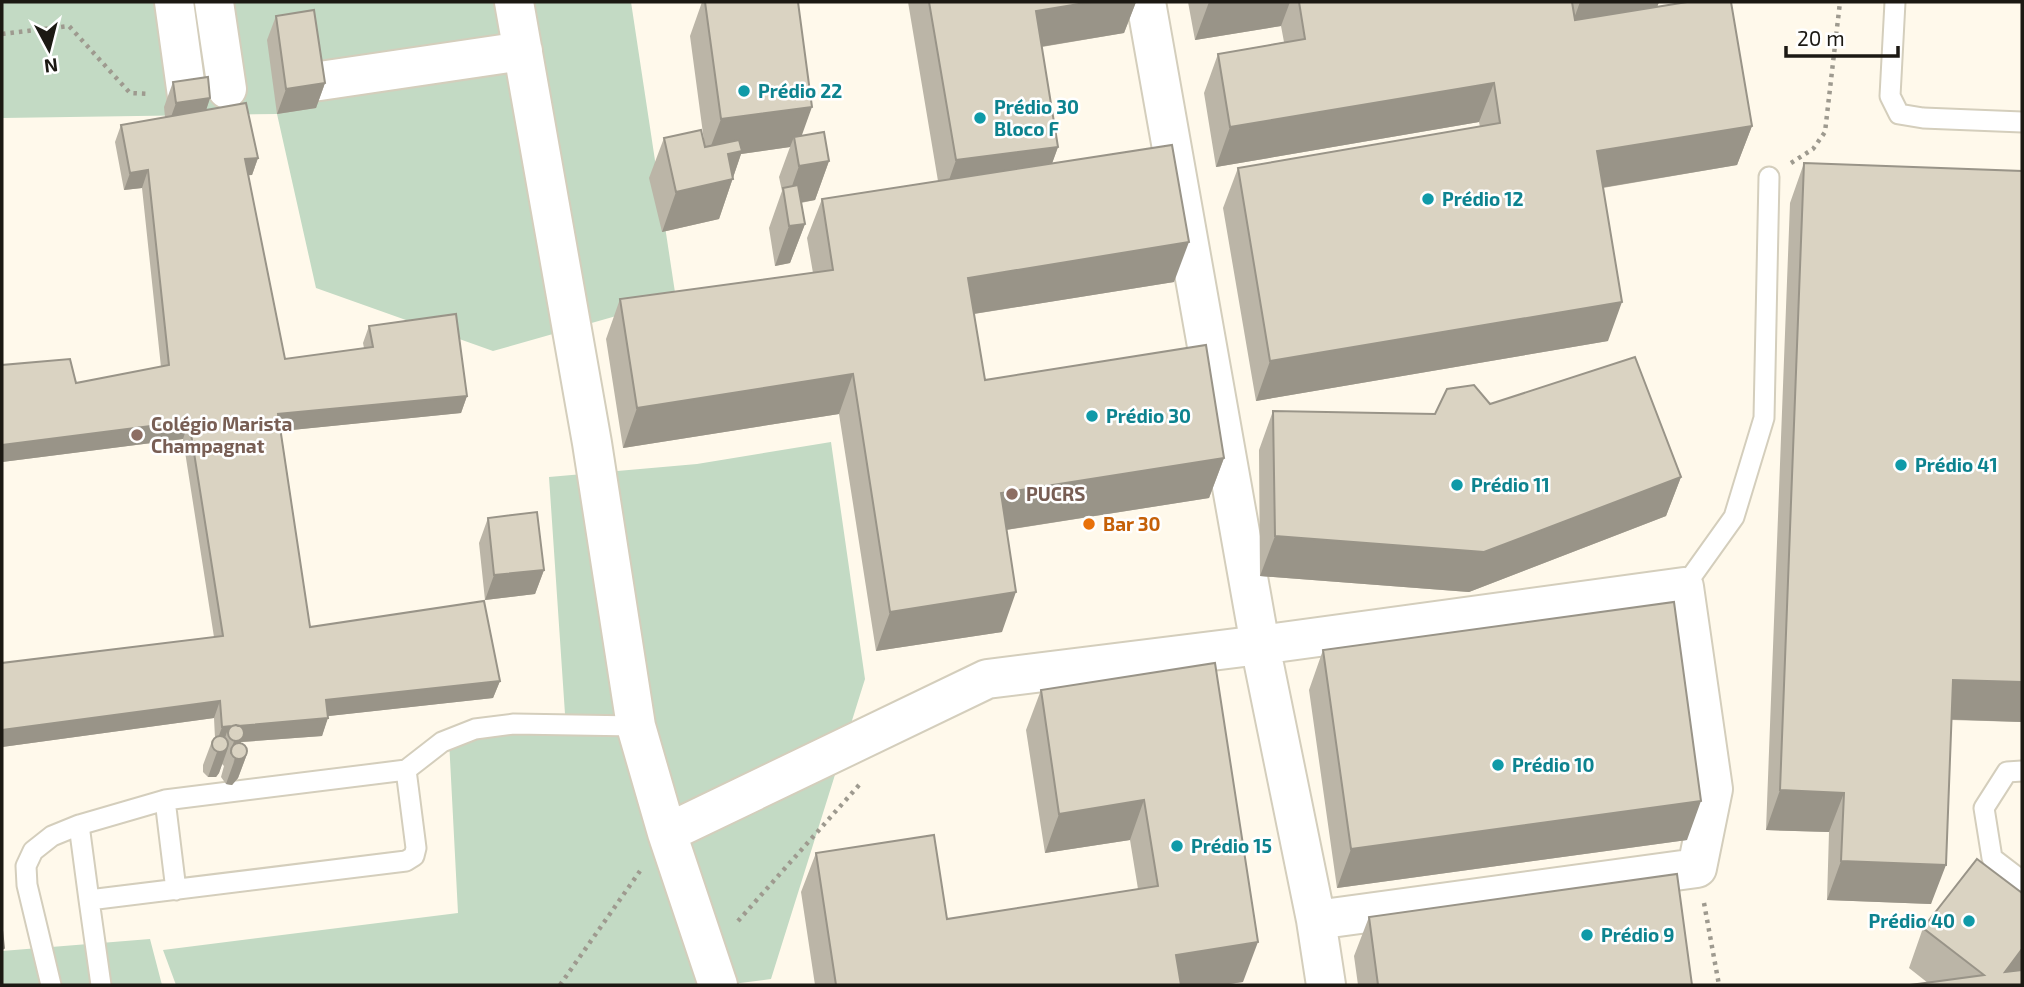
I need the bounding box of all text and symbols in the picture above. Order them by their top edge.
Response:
north arrow [14,14,84,84]
scale bar [1786,14,1898,58]
text: 20 m [1797,25,1845,50]
text: N [43,54,59,79]
place label: Prédio 22 [758,79,842,102]
marker: Prédio 22 [736,83,752,99]
place label: Prédio 30 Bloco F [994,95,1079,140]
marker: Prédio 30 Bloco F [972,110,988,126]
place label: Prédio 12 [1442,187,1524,210]
marker: Prédio 12 [1420,191,1436,207]
place label: Prédio 30 [1106,404,1191,427]
marker: Prédio 30 [1084,408,1100,424]
place label: Colégio Marista Champagnat [151,412,292,457]
marker: Colégio Marista Champagnat [129,427,145,443]
place label: Prédio 41 [1915,453,1998,476]
marker: Prédio 41 [1893,457,1909,473]
place label: Prédio 11 [1471,473,1550,496]
marker: Prédio 11 [1449,477,1465,493]
place label: PUCRS [1026,482,1085,505]
marker: PUCRS [1004,486,1020,502]
place label: Bar 30 [1103,512,1161,535]
marker: Bar 30 [1081,516,1097,532]
place label: Prédio 10 [1512,753,1595,776]
marker: Prédio 10 [1490,757,1506,773]
place label: Prédio 15 [1191,834,1272,857]
marker: Prédio 15 [1169,838,1185,854]
place label: Prédio 40 [1869,909,1955,932]
marker: Prédio 40 [1961,913,1977,929]
place label: Prédio 9 [1601,923,1675,946]
marker: Prédio 9 [1579,927,1595,943]

